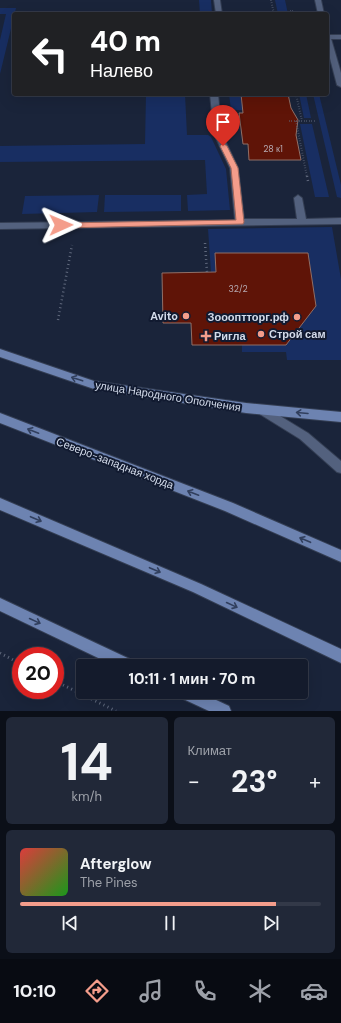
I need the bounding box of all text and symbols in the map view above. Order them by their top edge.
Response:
text: 40 m [90,23,161,60]
icon: left [24,28,76,80]
text: Налево [90,59,153,83]
pin [206,105,240,146]
icon: arrive [212,111,234,133]
house number: 28 к1 [263,143,283,155]
position arrow [40,204,82,246]
house number: 32/2 [228,283,248,295]
place label: Avito [150,309,178,323]
place label: Зоооптторг.рф [208,310,289,324]
marker: Avito [181,311,191,321]
marker: Зоооптторг.рф [292,312,302,322]
place label: Строй сам [269,327,326,341]
place label: Ригла [214,329,246,343]
marker: Строй сам [256,329,266,339]
marker: Ригла [201,331,211,341]
one-way arrow [71,375,83,383]
street label: улица Народного Ополчения [94,378,242,414]
one-way arrow [296,410,309,417]
one-way arrow [27,426,39,434]
street label: Северо-западная хорда [54,434,177,492]
one-way arrow [187,489,199,497]
one-way arrow [29,516,41,524]
one-way arrow [300,536,312,543]
one-way arrow [149,567,161,575]
one-way arrow [226,602,238,609]
one-way arrow [29,618,41,625]
speed limit sign: 20 [12,647,64,699]
text: 10:11 · 1 мин · 70 m [129,669,255,689]
text: 14 [60,728,113,796]
text: Климат [188,742,232,759]
text: 23° [231,762,277,801]
text: − [188,767,200,796]
text: + [309,767,321,796]
text: km/h [71,788,102,805]
text: Afterglow [80,854,152,874]
text: The Pines [80,874,138,891]
icon: previous [59,912,81,934]
icon: pause [159,912,181,934]
icon: next [260,912,282,934]
icon: directions [83,977,111,1005]
icon: music [137,977,165,1005]
icon: phone [191,977,219,1005]
icon: climate [246,977,274,1005]
icon: car [300,977,328,1005]
text: 10:10 [13,979,56,1003]

